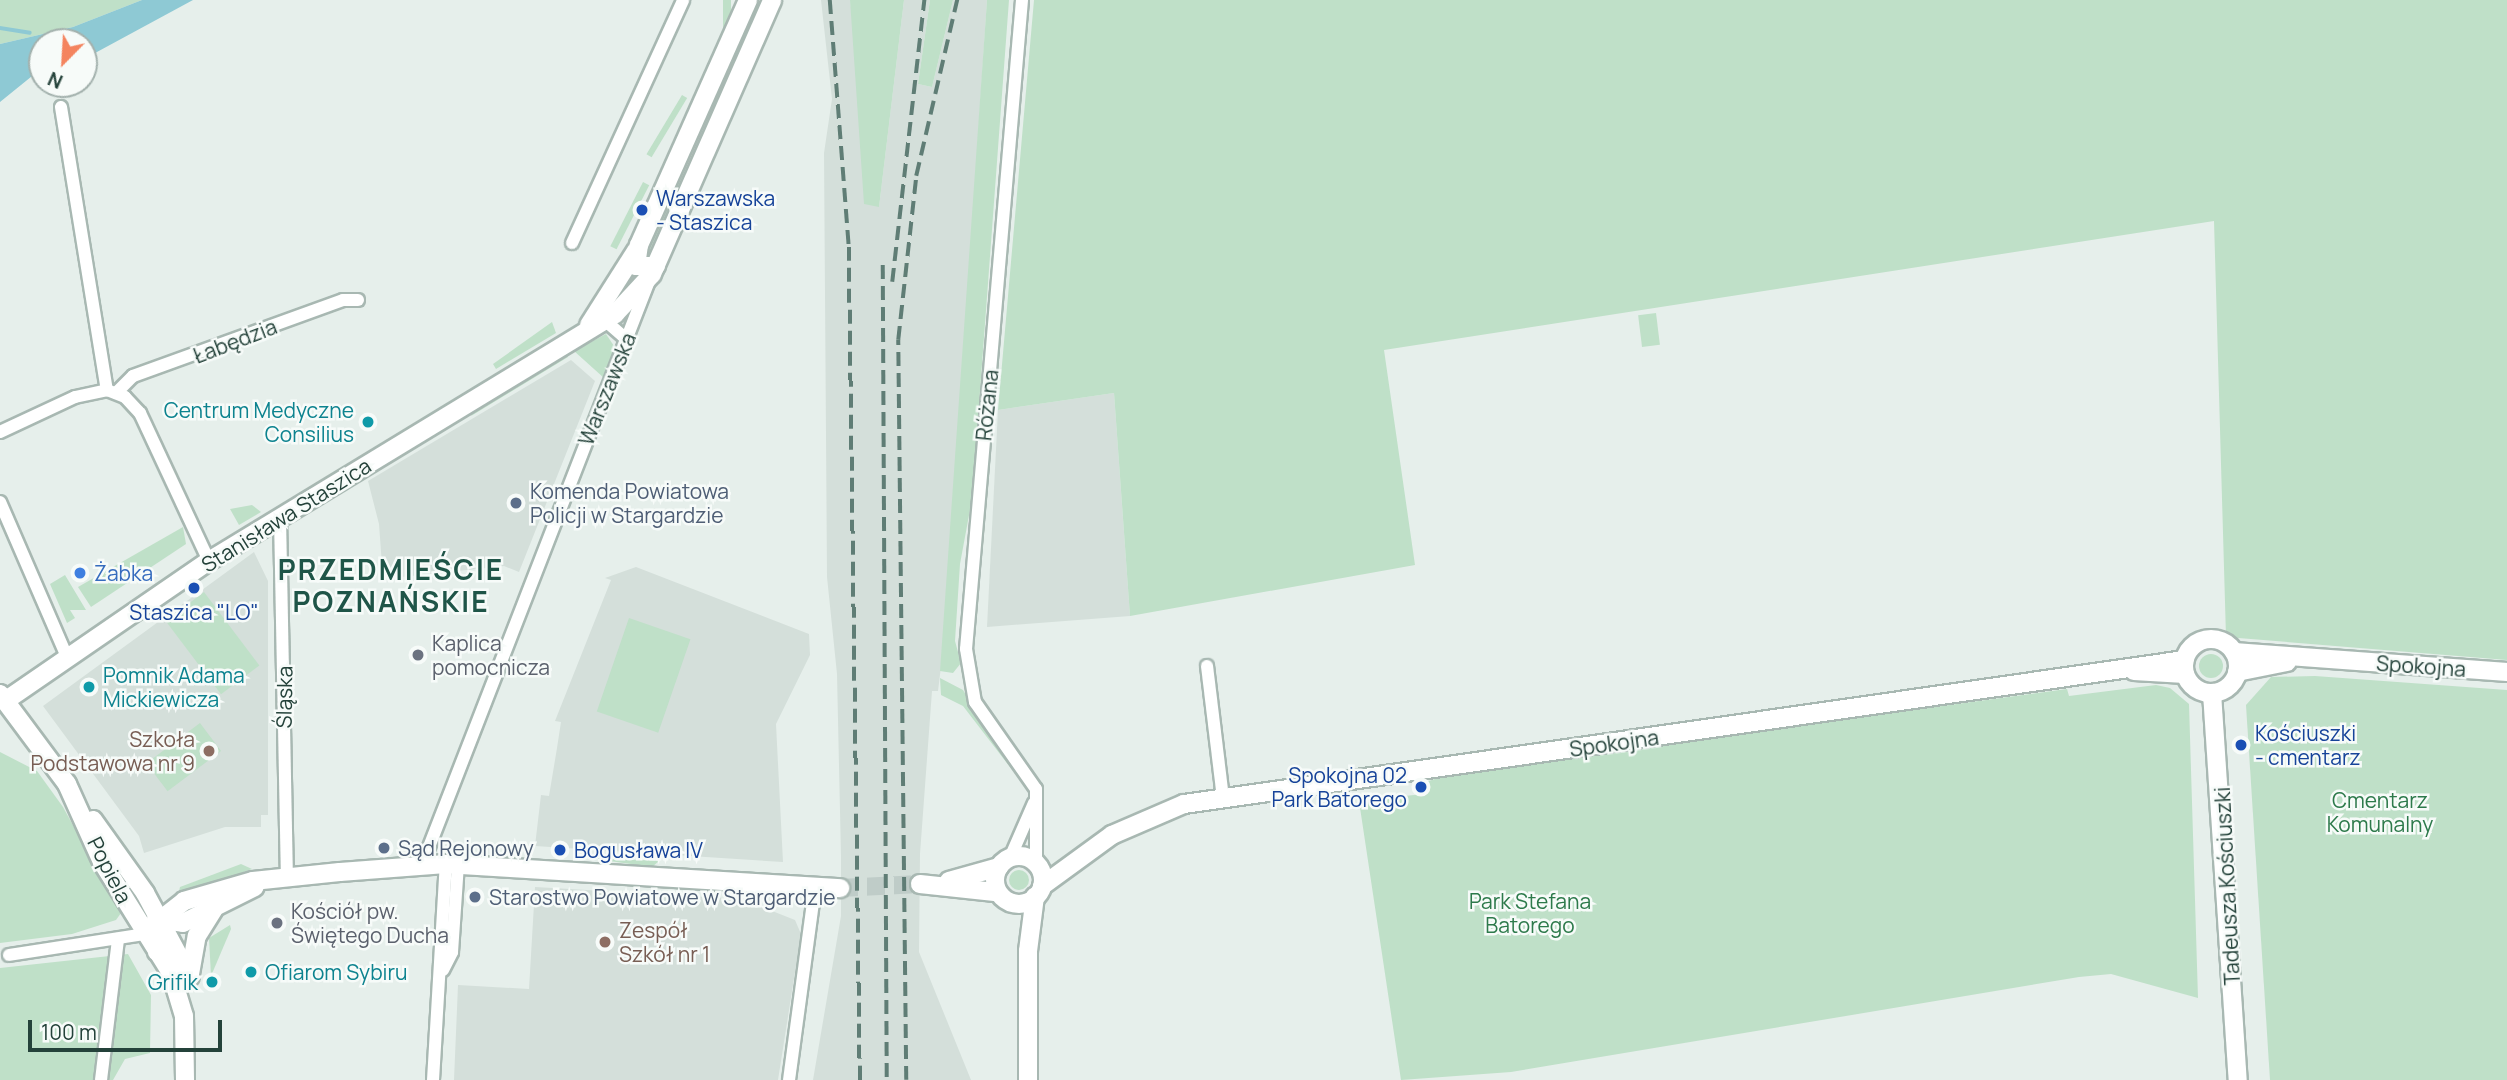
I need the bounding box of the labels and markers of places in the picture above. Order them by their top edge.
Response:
place label: Warszawska - Staszica [656,185,775,235]
marker: Warszawska - Staszica [634,202,650,218]
place label: Centrum Medyczne Consilius [164,397,354,447]
marker: Centrum Medyczne Consilius [360,414,376,430]
place label: Komenda Powiatowa Policji w Stargardzie [530,478,729,528]
marker: Komenda Powiatowa Policji w Stargardzie [508,495,524,511]
place label: Żabka [94,560,153,586]
marker: Żabka [72,565,88,581]
marker: Staszica "LO" [186,580,202,596]
place label: Staszica "LO" [129,599,259,625]
place label: Kaplica pomocnicza [432,630,550,680]
marker: Kaplica pomocnicza [410,647,426,663]
place label: Pomnik Adama Mickiewicza [103,662,245,712]
marker: Pomnik Adama Mickiewicza [81,679,97,695]
place label: Kościuszki - cmentarz [2255,720,2361,770]
place label: Szkoła Podstawowa nr 9 [31,726,195,776]
marker: Kościuszki - cmentarz [2233,737,2249,753]
marker: Szkoła Podstawowa nr 9 [201,743,217,759]
place label: Spokojna 02 Park Batorego [1272,762,1407,812]
marker: Spokojna 02 Park Batorego [1413,779,1429,795]
place label: Sąd Rejonowy [398,835,534,861]
place label: Bogusława IV [574,837,703,863]
marker: Sąd Rejonowy [376,840,392,856]
marker: Bogusława IV [552,842,568,858]
place label: Starostwo Powiatowe w Stargardzie [489,884,836,910]
marker: Starostwo Powiatowe w Stargardzie [467,889,483,905]
place label: Kościół pw. Świętego Ducha [291,898,449,948]
marker: Kościół pw. Świętego Ducha [269,915,285,931]
place label: Zespół Szkół nr 1 [619,917,710,967]
marker: Zespół Szkół nr 1 [597,934,613,950]
place label: Ofiarom Sybiru [265,959,408,985]
marker: Ofiarom Sybiru [243,964,259,980]
place label: Grifik [148,969,198,995]
marker: Grifik [204,974,220,990]

